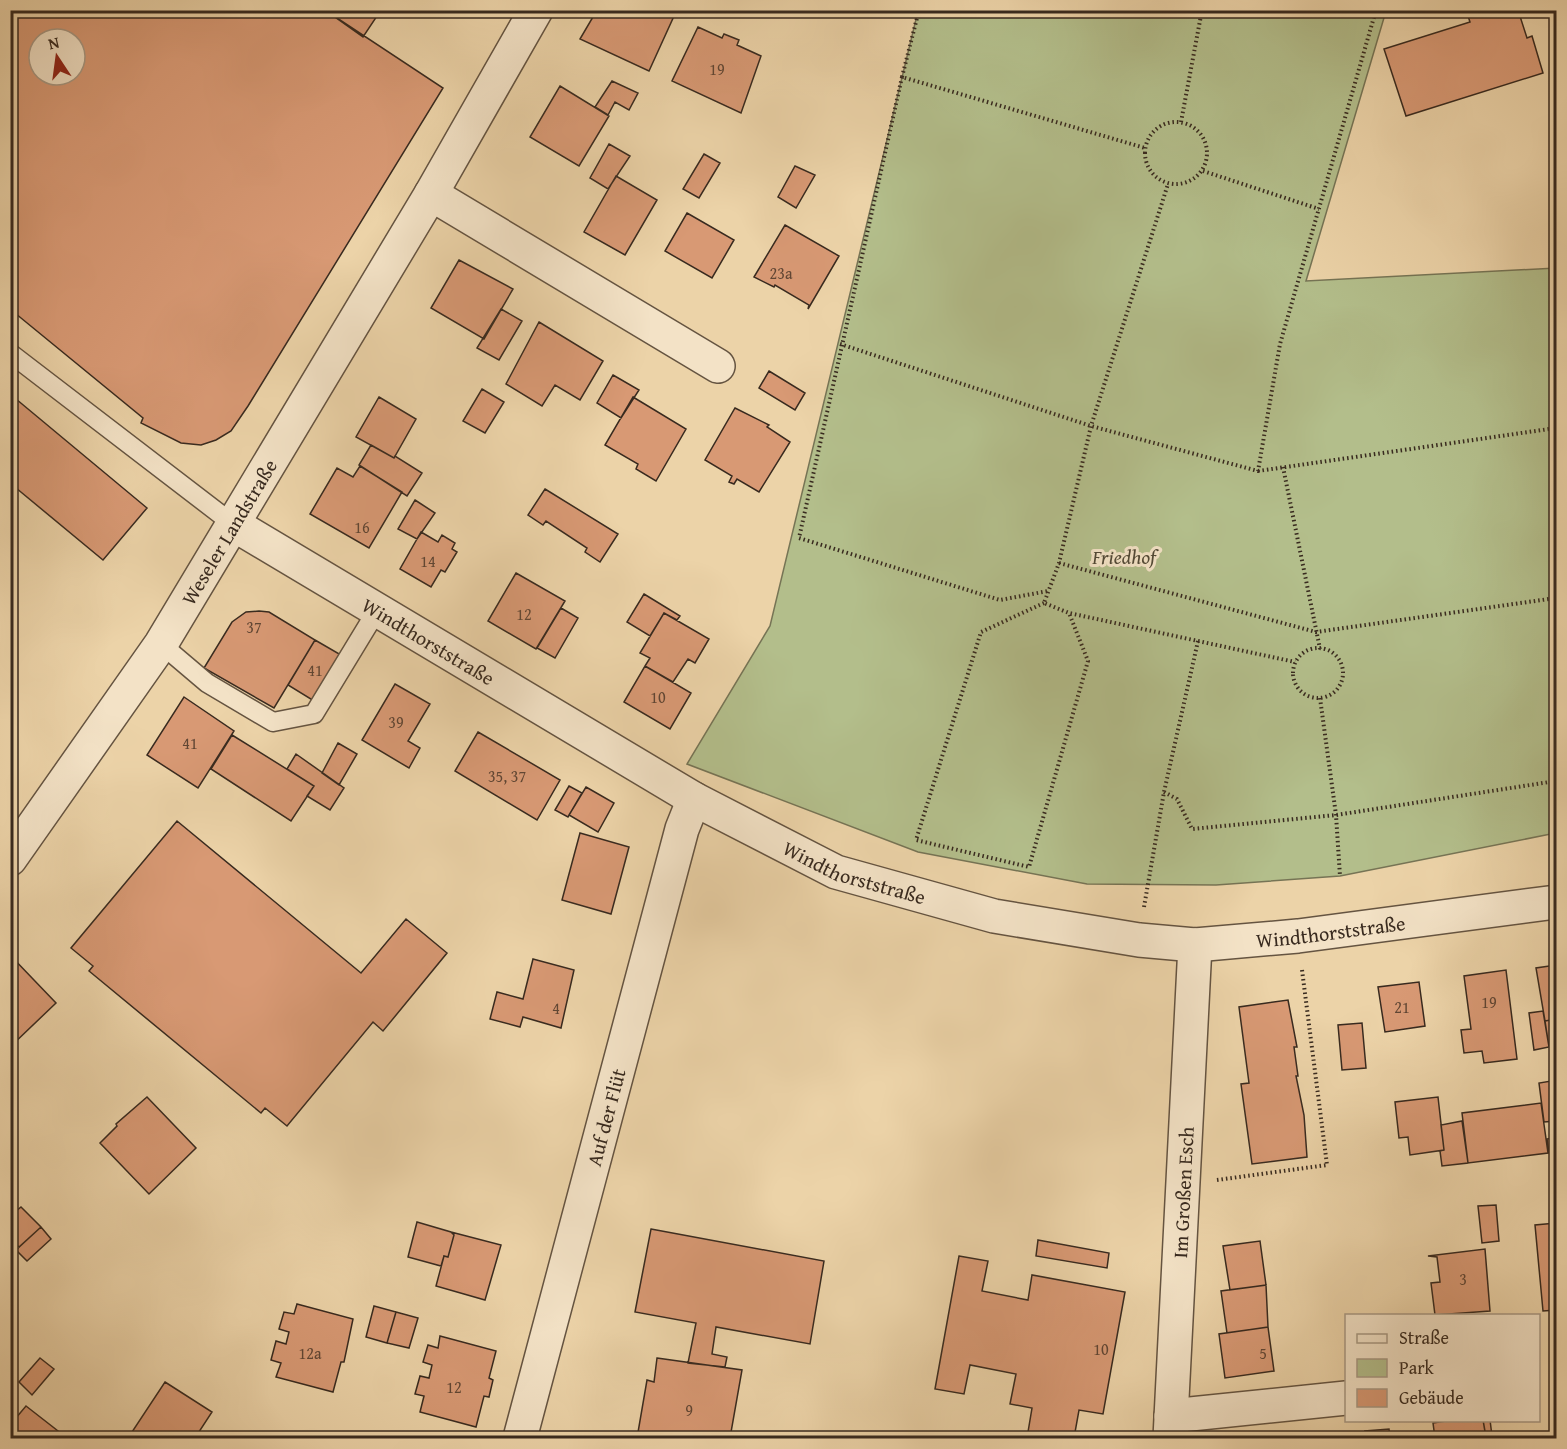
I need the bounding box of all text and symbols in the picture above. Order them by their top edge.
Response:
north arrow [27,27,87,87]
text: N [46,29,62,55]
house number: 19 [709,57,725,81]
house number: 23a [770,261,793,285]
street label: Weseler Landstraße [174,453,284,610]
house number: 16 [354,515,370,539]
park label: Friedhof [1091,542,1160,571]
house number: 14 [420,549,436,573]
street label: Windthorststraße [357,590,501,692]
house number: 12 [516,602,532,626]
house number: 37 [246,615,262,639]
house number: 41 [307,658,323,682]
house number: 10 [650,685,666,709]
house number: 39 [388,710,404,734]
house number: 41 [182,731,198,755]
house number: 35, 37 [488,764,526,788]
street label: Windthorststraße [778,833,929,911]
street label: Windthorststraße [1255,908,1407,954]
house number: 19 [1481,990,1497,1014]
house number: 21 [1394,995,1410,1019]
house number: 4 [552,996,560,1020]
street label: Auf der Flüt [579,1065,632,1169]
street label: Im Großen Esch [1165,1126,1200,1259]
house number: 3 [1459,1267,1467,1291]
legend [1345,1314,1540,1422]
text: Straße [1399,1324,1449,1351]
house number: 10 [1093,1337,1109,1361]
house number: 12a [299,1341,322,1365]
house number: 5 [1259,1341,1267,1365]
text: Park [1399,1354,1435,1381]
house number: 12 [446,1375,462,1399]
text: Gebäude [1399,1384,1464,1411]
house number: 9 [685,1398,693,1422]

